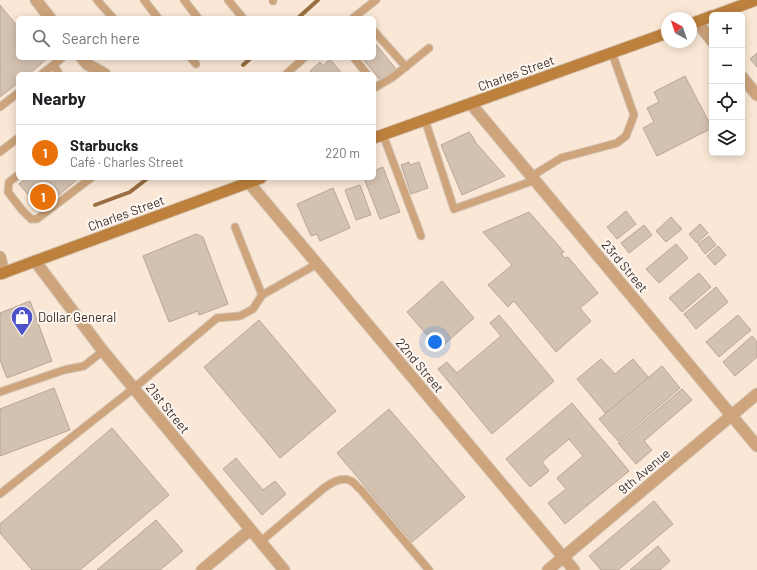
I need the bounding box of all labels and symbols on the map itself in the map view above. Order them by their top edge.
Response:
north arrow [661,12,697,48]
street label: Charles Street [475,52,557,94]
pin: 1 [30,182,56,212]
street label: Charles Street [85,192,167,234]
street label: 23rd Street [598,237,652,295]
shop icon: Dollar General [9,304,35,337]
place label: Dollar General [38,309,116,325]
your location [425,332,445,352]
street label: 22nd Street [393,335,447,395]
street label: 21st Street [143,379,193,437]
street label: 9th Avenue [615,445,673,497]

